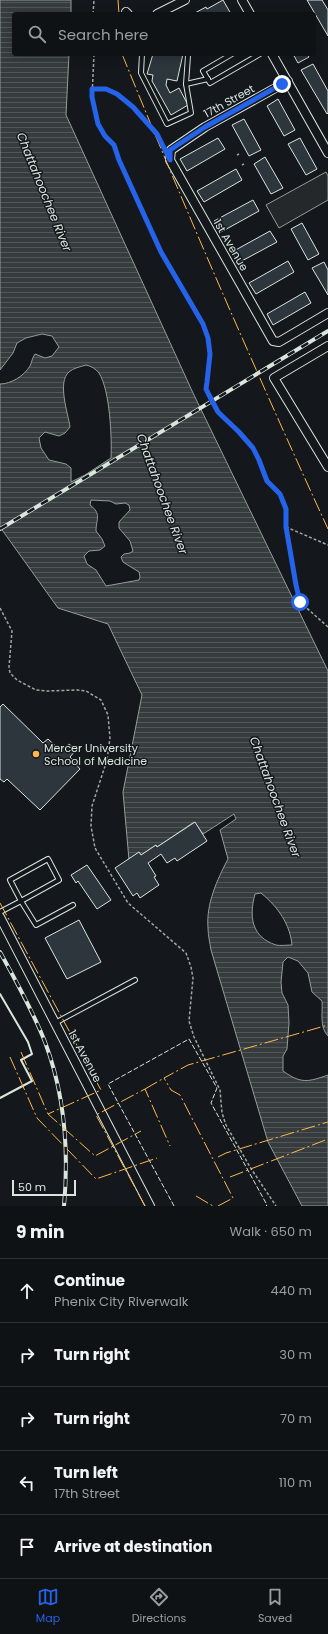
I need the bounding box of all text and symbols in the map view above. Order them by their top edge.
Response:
search box [12,12,316,56]
icon: search [26,23,48,45]
text: Search here [58,24,148,45]
route end [273,75,291,93]
street label: 17th Street [201,80,257,122]
water label: Chattahoochee River [13,130,76,254]
street label: 1st Avenue [210,216,252,274]
water label: Chattahoochee River [133,431,192,557]
route start [291,593,309,611]
water label: Chattahoochee River [246,734,305,860]
place label: Mercer University School of Medicine [44,740,147,769]
marker: Mercer University School of Medicine [31,749,41,759]
street label: 1st Avenue [64,1027,106,1085]
scale bar [12,1178,76,1197]
text: 50 m [18,1179,46,1195]
text: 9 min [16,1220,65,1244]
text: Walk · 650 m [229,1222,312,1241]
text: Continue [54,1270,125,1291]
icon: ahead [16,1280,38,1302]
text: 440 m [271,1281,312,1300]
text: Phenix City Riverwalk [54,1292,189,1311]
icon: right [16,1344,38,1366]
text: Turn right [54,1344,130,1365]
text: 30 m [279,1345,312,1364]
icon: right [16,1408,38,1430]
text: Turn right [54,1408,130,1429]
text: 70 m [280,1409,312,1428]
text: Turn left [54,1462,118,1483]
icon: left [16,1472,38,1494]
text: 110 m [279,1473,312,1492]
text: 17th Street [54,1484,120,1503]
icon: arrive [16,1536,38,1558]
text: Arrive at destination [54,1536,212,1557]
tab: Map [36,1586,60,1627]
tab: Directions [132,1586,186,1627]
tab: Saved [258,1586,292,1627]

